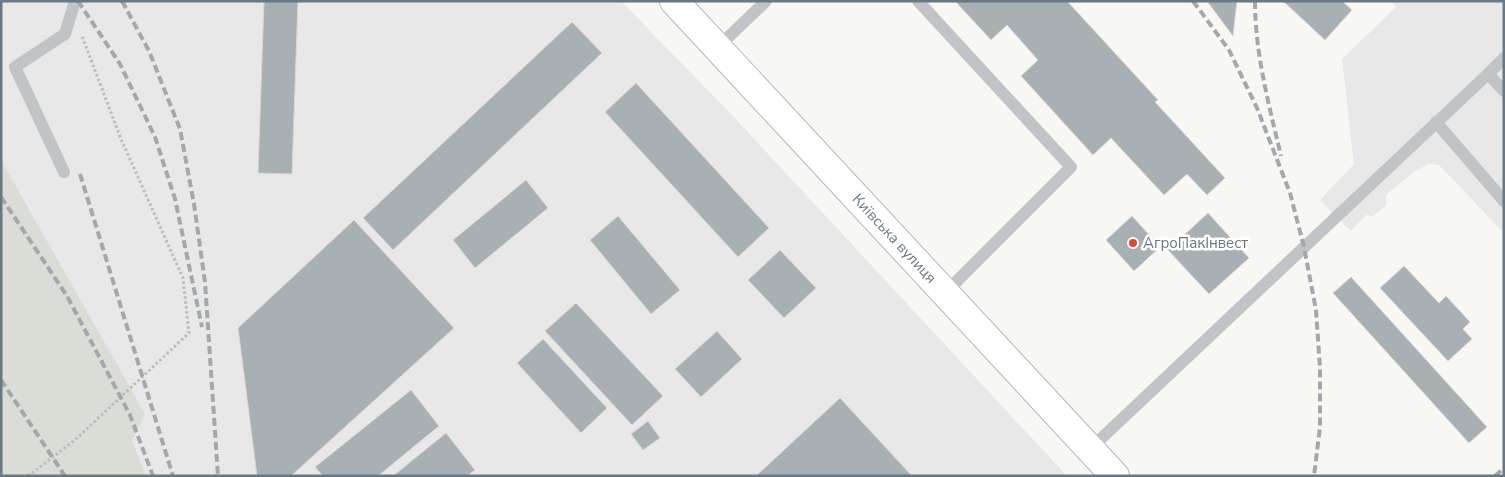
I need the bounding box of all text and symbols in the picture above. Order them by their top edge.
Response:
street label: Київська вулиця [848,189,941,288]
place label: АгроПакІнвест [1143,233,1248,253]
marker: АгроПакІнвест [1127,237,1139,249]

